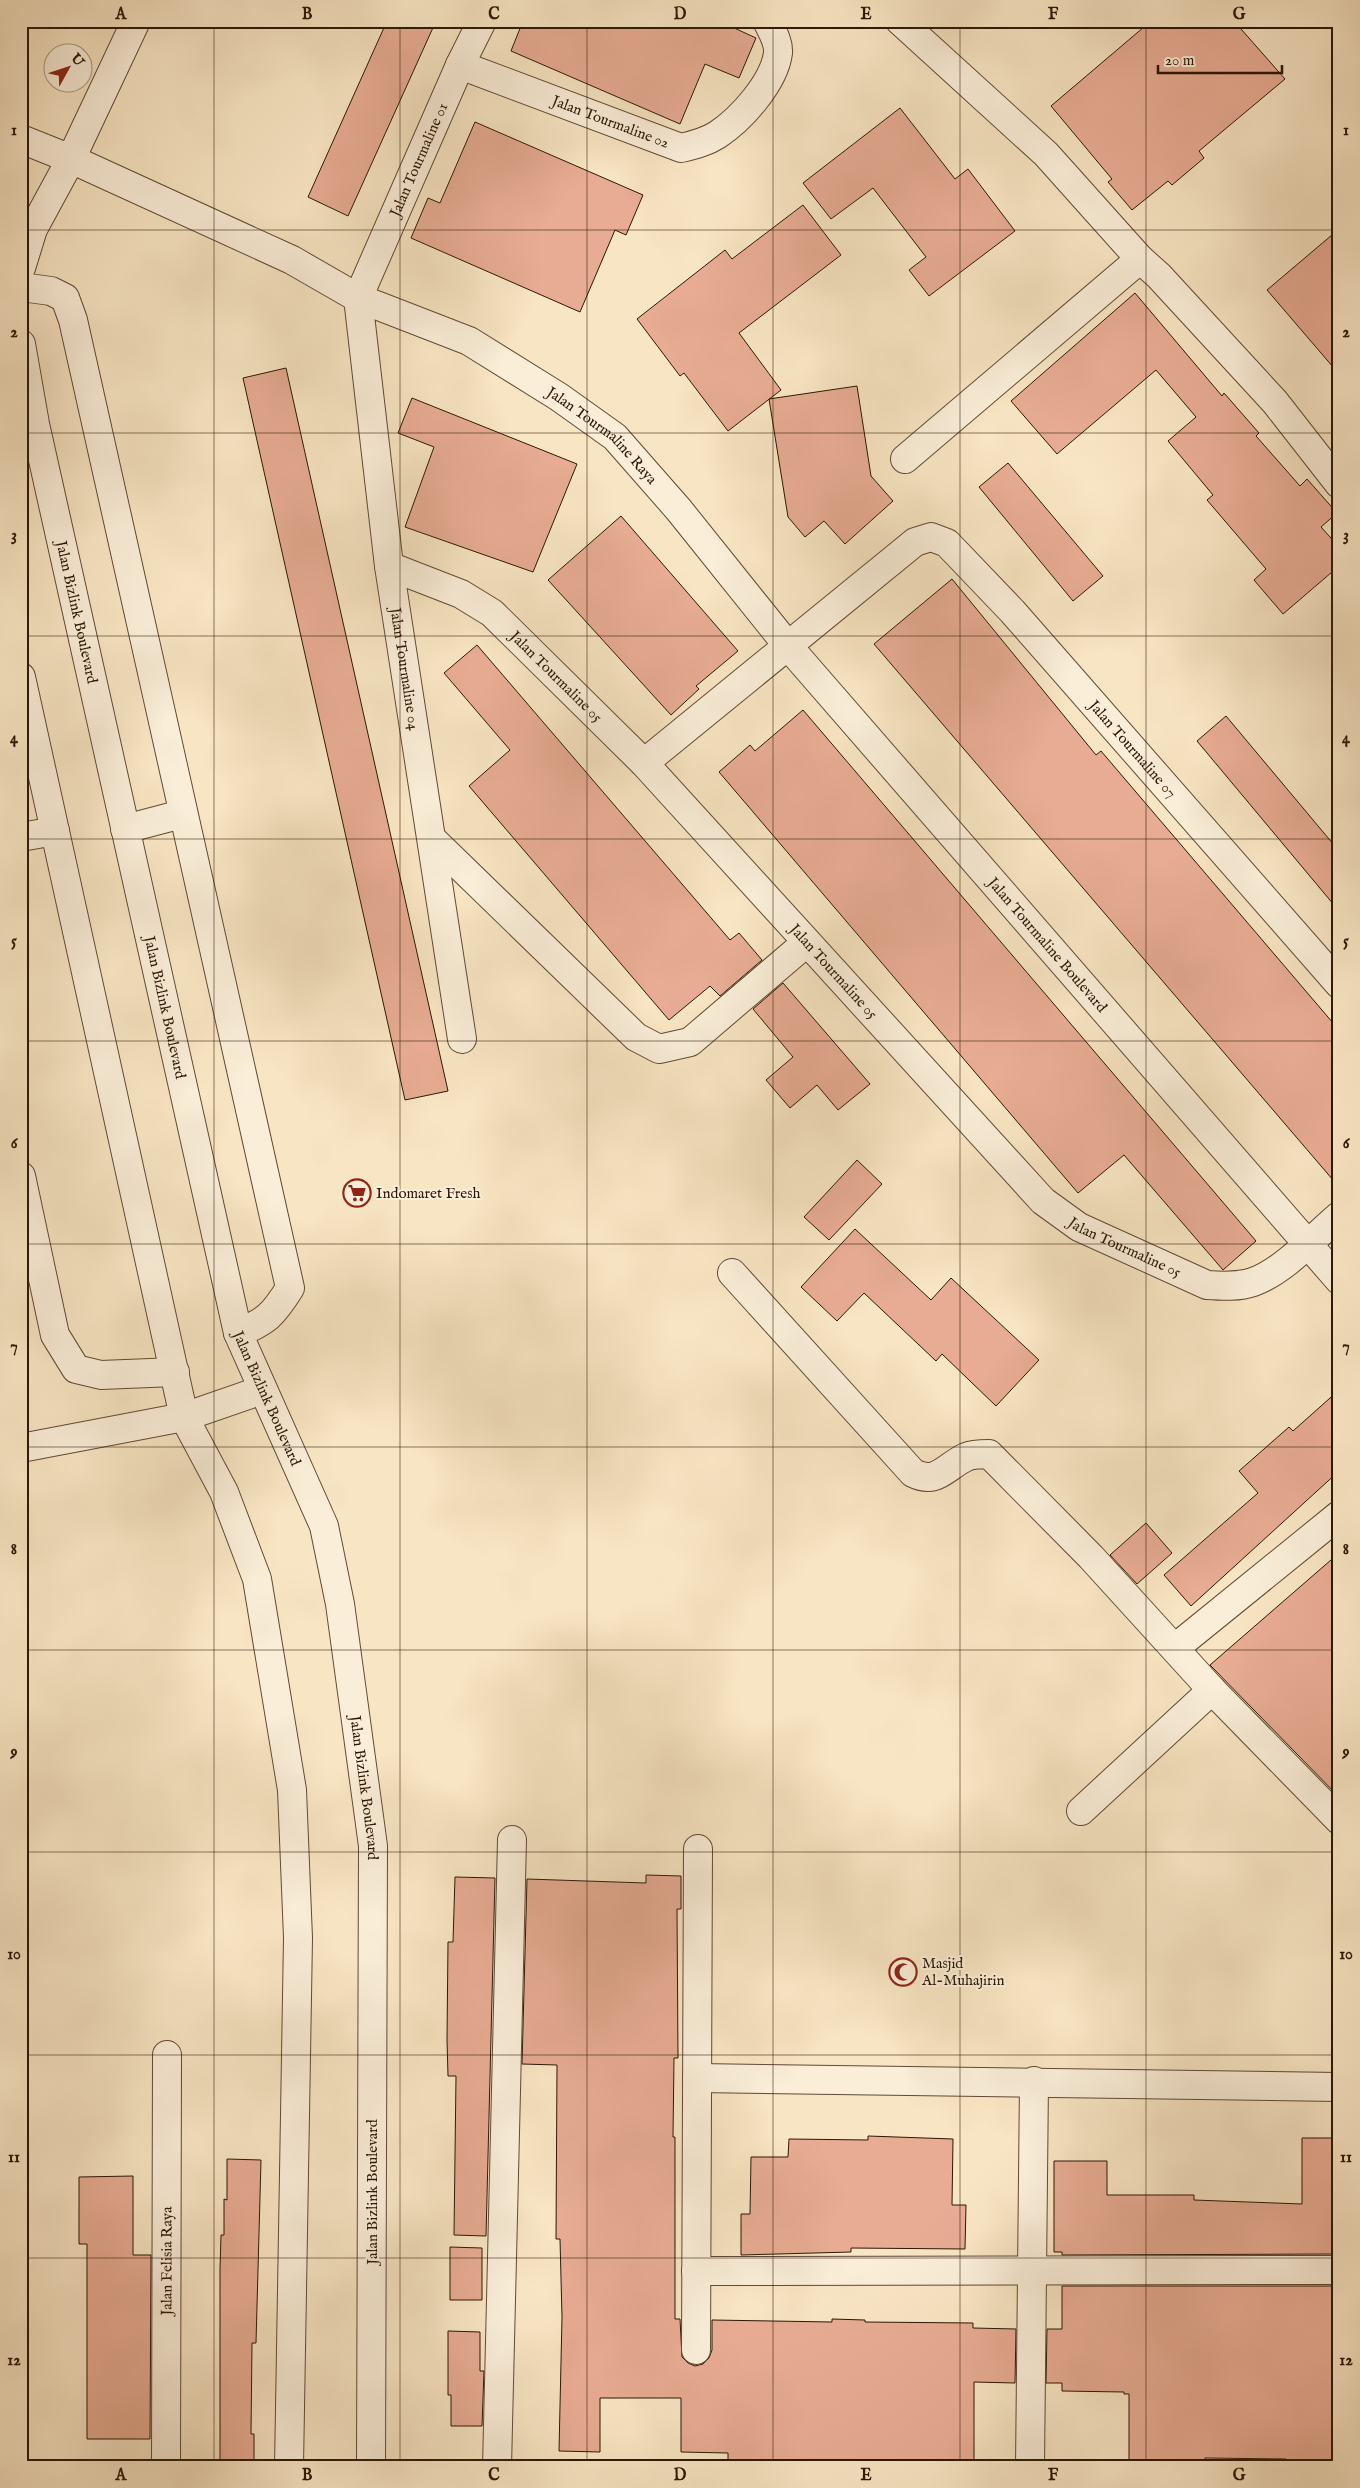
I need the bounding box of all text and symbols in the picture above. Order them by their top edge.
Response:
text: A [115,5,128,25]
text: B [302,5,313,25]
text: C [488,5,500,25]
text: D [674,5,687,25]
text: E [860,5,872,25]
text: F [1048,5,1059,25]
text: G [1233,5,1246,25]
north arrow [42,42,92,92]
scale bar [1158,42,1281,74]
text: U [66,49,89,71]
text: 20 m [1165,51,1195,70]
street label: Jalan Tourmaline 02 [548,90,672,152]
street label: Jalan Tourmaline 01 [385,100,452,221]
text: 1 [11,121,17,141]
text: 1 [1343,121,1349,141]
text: 2 [10,323,18,343]
text: 2 [1342,323,1350,343]
street label: Jalan Tourmaline Raya [542,381,662,488]
text: 3 [11,526,17,546]
text: 3 [1343,526,1349,546]
street label: Jalan Bizlink Boulevard [51,537,102,686]
street label: Jalan Tourmaline 04 [386,604,424,732]
street label: Jalan Tourmaline 05 [505,625,607,727]
street label: Jalan Tourmaline 07 [1084,695,1181,802]
text: 4 [10,729,19,749]
text: 4 [1342,729,1351,749]
street label: Jalan Tourmaline Boulevard [982,872,1112,1017]
street label: Jalan Tourmaline 05 [784,918,882,1023]
text: 5 [11,932,17,952]
street label: Jalan Bizlink Boulevard [140,932,191,1082]
text: 5 [1343,932,1349,952]
text: 6 [11,1134,19,1154]
text: 6 [1343,1134,1351,1154]
supermarket icon: Indomaret Fresh [342,1178,372,1208]
place label: Indomaret Fresh [376,1184,480,1203]
street label: Jalan Tourmaline 05 [1063,1212,1185,1282]
street label: Jalan Bizlink Boulevard [228,1326,306,1470]
text: 7 [10,1337,18,1357]
text: 7 [1342,1337,1350,1357]
text: 8 [11,1540,17,1560]
text: 8 [1343,1540,1349,1560]
street label: Jalan Bizlink Boulevard [346,1712,383,1861]
text: 9 [10,1743,18,1763]
text: 9 [1342,1743,1350,1763]
text: 10 [7,1945,21,1965]
text: 10 [1339,1945,1353,1965]
place label: Masjid Al-Muhajirin [921,1954,1004,1990]
mosque icon: Masjid Al-Muhajirin [888,1957,918,1987]
street label: Jalan Bizlink Boulevard [363,2118,382,2267]
text: 11 [8,2148,20,2168]
text: 11 [1340,2148,1352,2168]
street label: Jalan Felisia Raya [157,2206,176,2318]
text: 12 [7,2351,21,2371]
text: 12 [1339,2351,1353,2371]
text: A [115,2466,128,2486]
text: B [302,2466,313,2486]
text: C [488,2466,500,2486]
text: D [674,2466,687,2486]
text: E [860,2466,872,2486]
text: F [1048,2466,1059,2486]
text: G [1233,2466,1246,2486]

